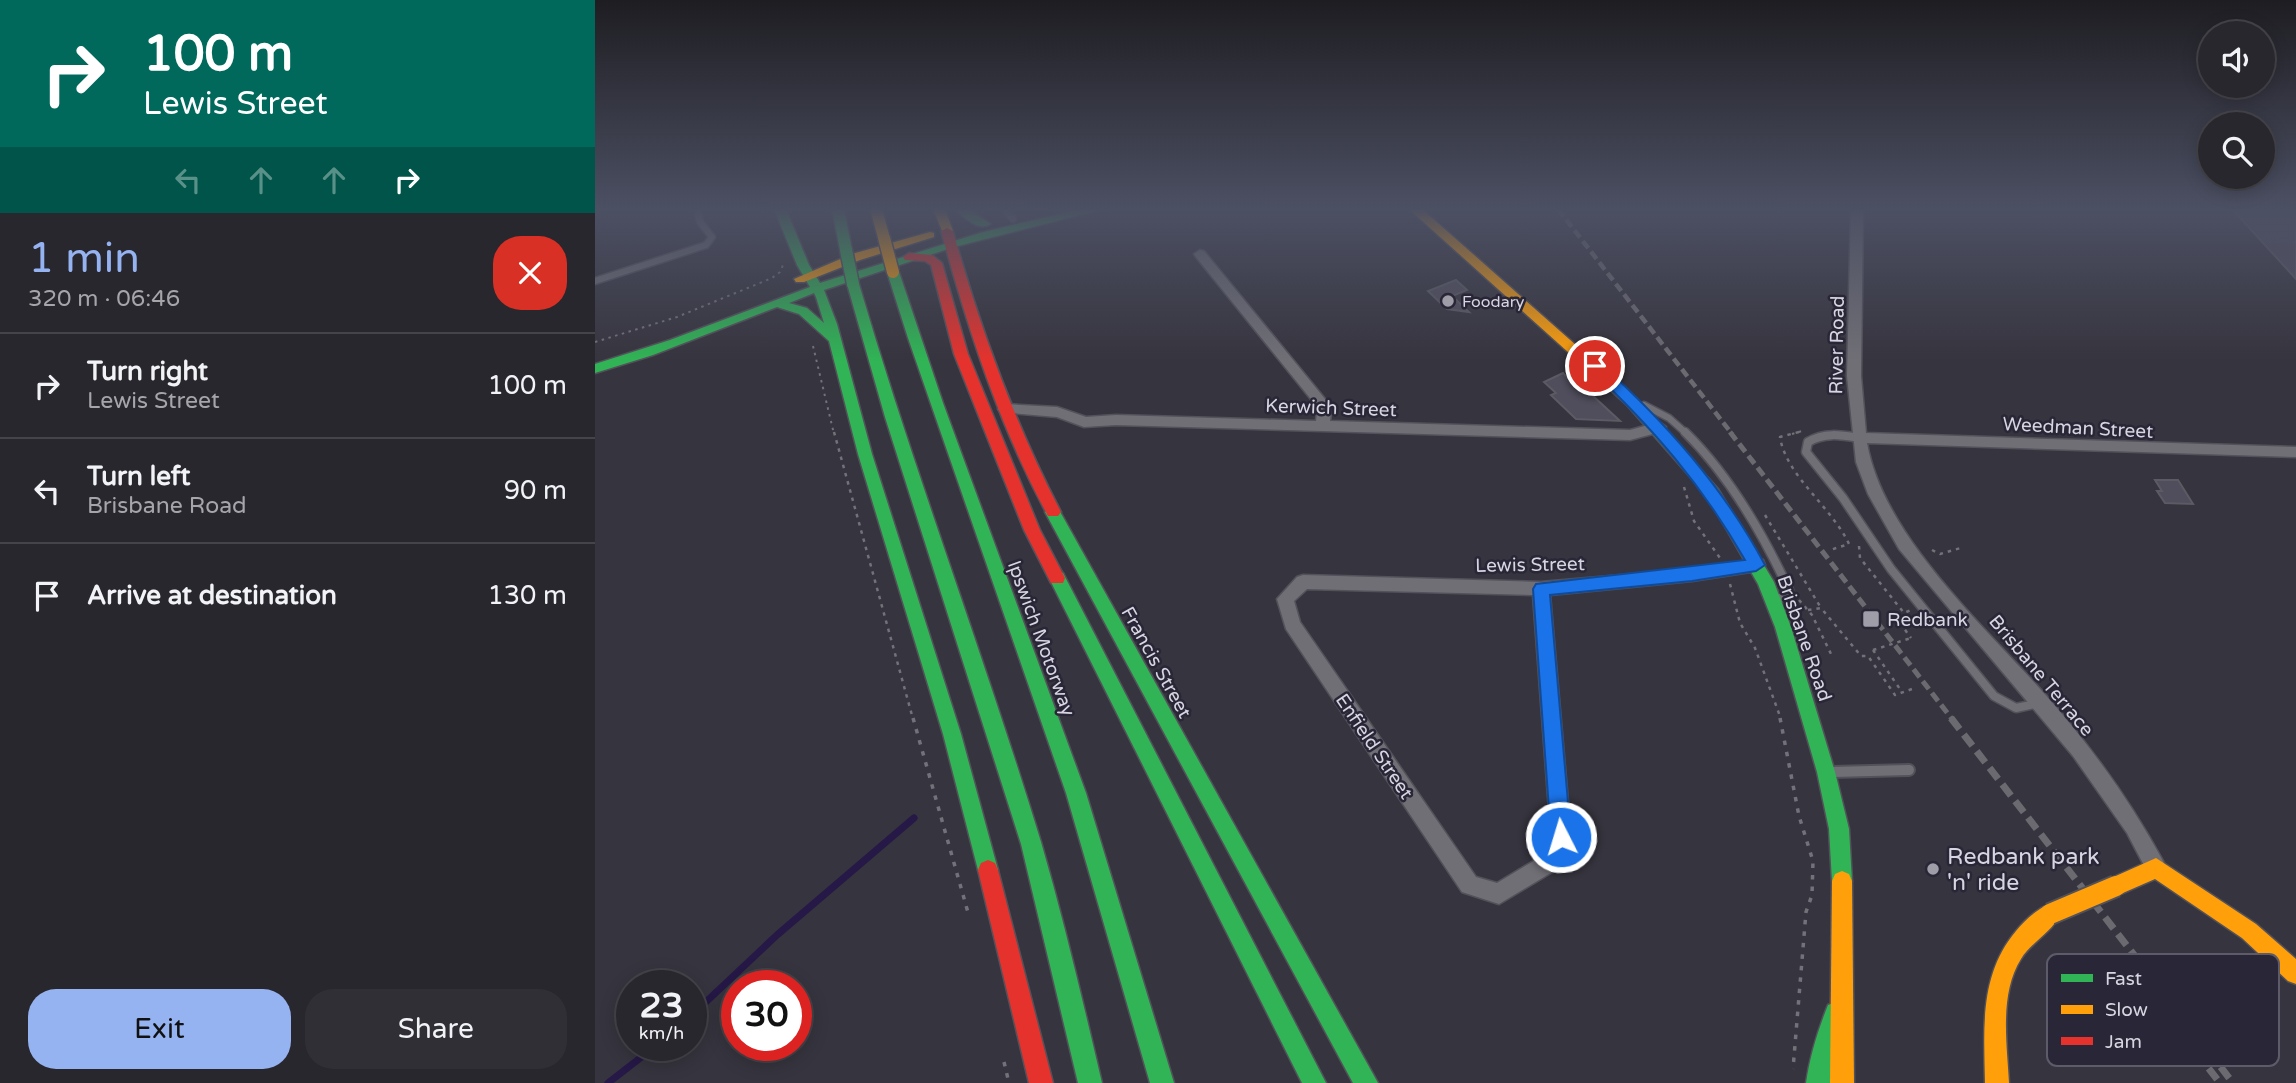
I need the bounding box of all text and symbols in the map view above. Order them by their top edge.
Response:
map controls [2198,21,2275,189]
button: sound [2198,21,2275,98]
text: 100 m [143,25,293,84]
icon: right [28,28,119,119]
text: Lewis Street [143,85,328,123]
button: search [2198,112,2275,189]
icon: left [169,161,207,199]
icon: ahead [242,161,280,199]
icon: ahead [315,161,353,199]
icon: right [388,161,426,199]
text: 1 min [28,233,140,284]
button: close [493,236,567,310]
text: 320 m · 06:46 [28,285,180,313]
place label: Foodary [1462,292,1525,312]
marker: Foodary [1440,293,1456,309]
street label: River Road [1825,295,1849,395]
pin [1565,336,1625,396]
icon: arrive [1576,347,1614,385]
text: Turn right [87,356,208,387]
icon: right [28,367,66,405]
text: 100 m [487,370,567,401]
text: Lewis Street [87,387,220,415]
street label: Kerwich Street [1265,395,1397,421]
street label: Weedman Street [2002,413,2154,443]
text: Turn left [87,461,190,492]
icon: left [28,472,66,510]
text: 90 m [504,475,567,506]
text: Brisbane Road [87,492,247,520]
street label: Lewis Street [1475,553,1585,577]
street label: Ipswich Motorway [1003,558,1079,719]
street label: Brisbane Road [1772,572,1836,704]
icon: arrive [28,577,66,615]
text: Arrive at destination [87,580,337,611]
text: 130 m [487,580,567,611]
street label: Francis Street [1116,603,1196,722]
marker: Redbank [1861,609,1881,629]
place label: Redbank [1887,609,1968,631]
street label: Brisbane Terrace [1984,611,2098,741]
street label: Enfield Street [1331,690,1417,803]
position arrow [1524,800,1598,874]
place label: Redbank park 'n' ride [1947,843,2100,897]
marker: Redbank park 'n' ride [1925,861,1941,877]
legend [2047,954,2279,1066]
text: Fast [2105,968,2142,990]
speed limit sign: 30 [721,970,812,1061]
text: 23 [640,985,683,1027]
button: Exit [28,989,291,1069]
button: Share [305,989,567,1069]
text: Slow [2105,999,2148,1021]
text: km/h [639,1022,684,1044]
text: Jam [2105,1031,2142,1053]

